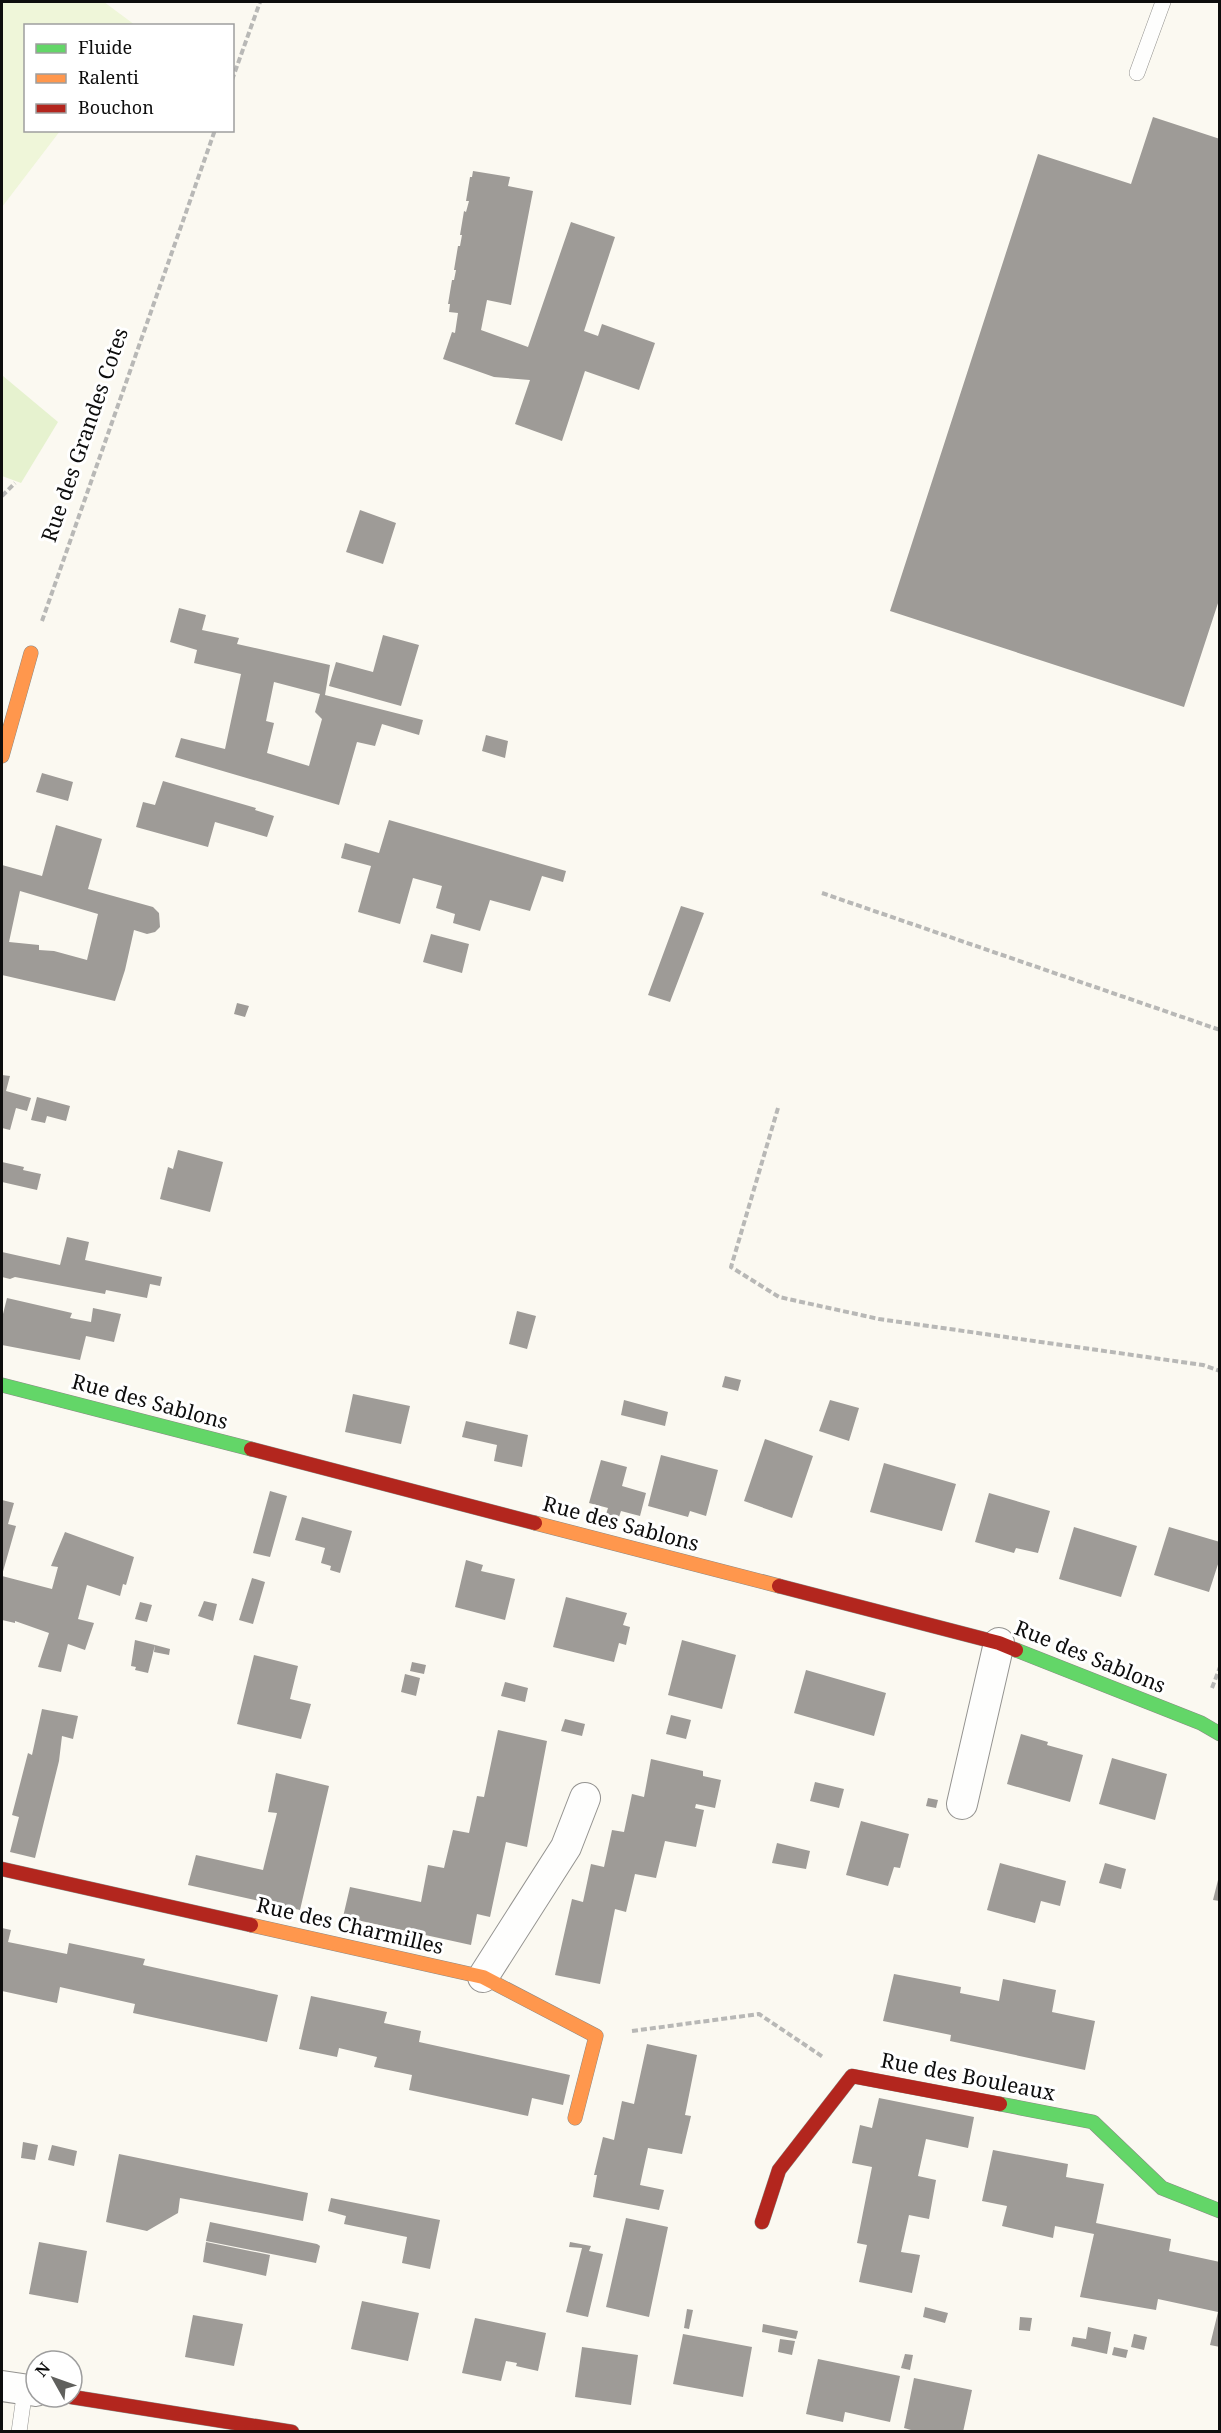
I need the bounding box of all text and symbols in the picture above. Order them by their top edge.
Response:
legend [24,24,234,132]
text: Fluide [78,35,132,59]
text: Ralenti [78,65,139,89]
text: Bouchon [78,95,154,119]
street label: Rue des Grandes Cotes [34,324,134,546]
street label: Rue des Sablons [69,1367,231,1435]
street label: Rue des Sablons [540,1489,702,1557]
street label: Rue des Sablons [1011,1613,1170,1699]
street label: Rue des Charmilles [254,1890,446,1960]
street label: Rue des Bouleaux [879,2045,1059,2107]
north arrow [24,2349,84,2409]
text: N [30,2357,55,2381]

